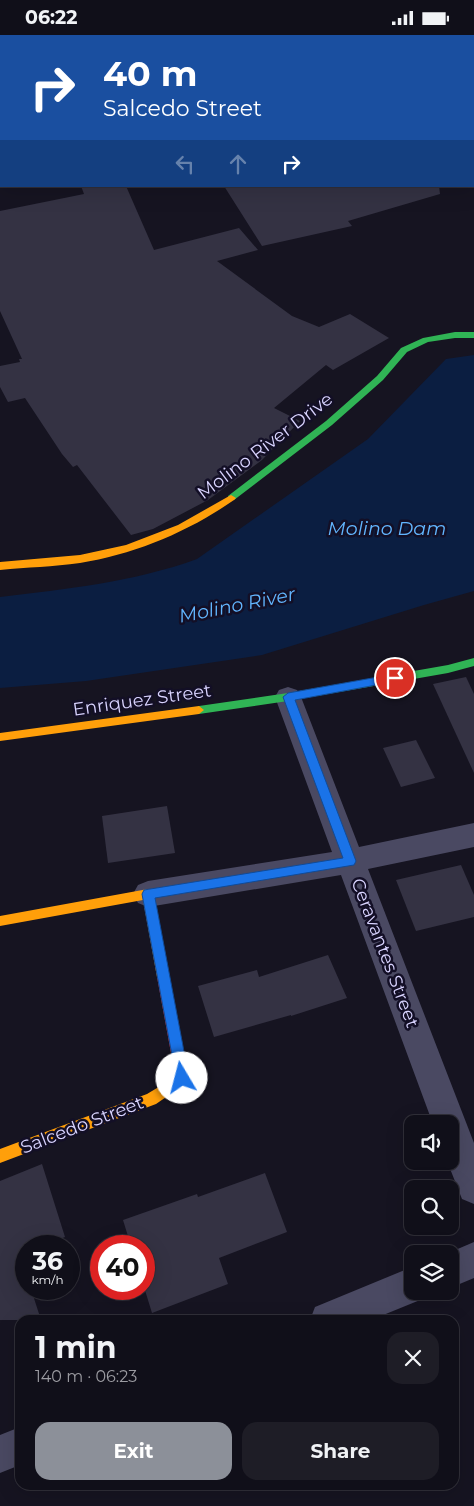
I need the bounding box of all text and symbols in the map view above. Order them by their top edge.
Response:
text: 06:22 [25,6,77,29]
text: 40 m [103,52,198,95]
icon: right [20,55,85,120]
text: Salcedo Street [103,95,262,122]
icon: left [171,150,199,178]
icon: ahead [224,150,252,178]
icon: right [277,150,305,178]
street label: Molino River Drive [193,388,337,504]
water label: Molino Dam [328,517,446,540]
water label: Molino River [177,582,297,628]
pin [374,657,416,699]
icon: arrive [381,664,409,692]
street label: Enriquez Street [71,679,213,721]
street label: Ceravantes Street [346,875,424,1031]
position arrow [155,1051,207,1103]
street label: Salcedo Street [17,1091,147,1159]
map controls [404,1115,459,1300]
button: sound [404,1115,459,1170]
button: search [404,1180,459,1235]
speed limit sign: 40 [90,1235,155,1300]
button: layers [404,1245,459,1300]
text: 36 [32,1246,63,1276]
text: km/h [31,1272,64,1287]
text: 1 min [35,1329,116,1366]
button: close [387,1332,439,1384]
text: 140 m · 06:23 [35,1367,137,1386]
button: Exit [35,1422,232,1480]
button: Share [242,1422,439,1480]

